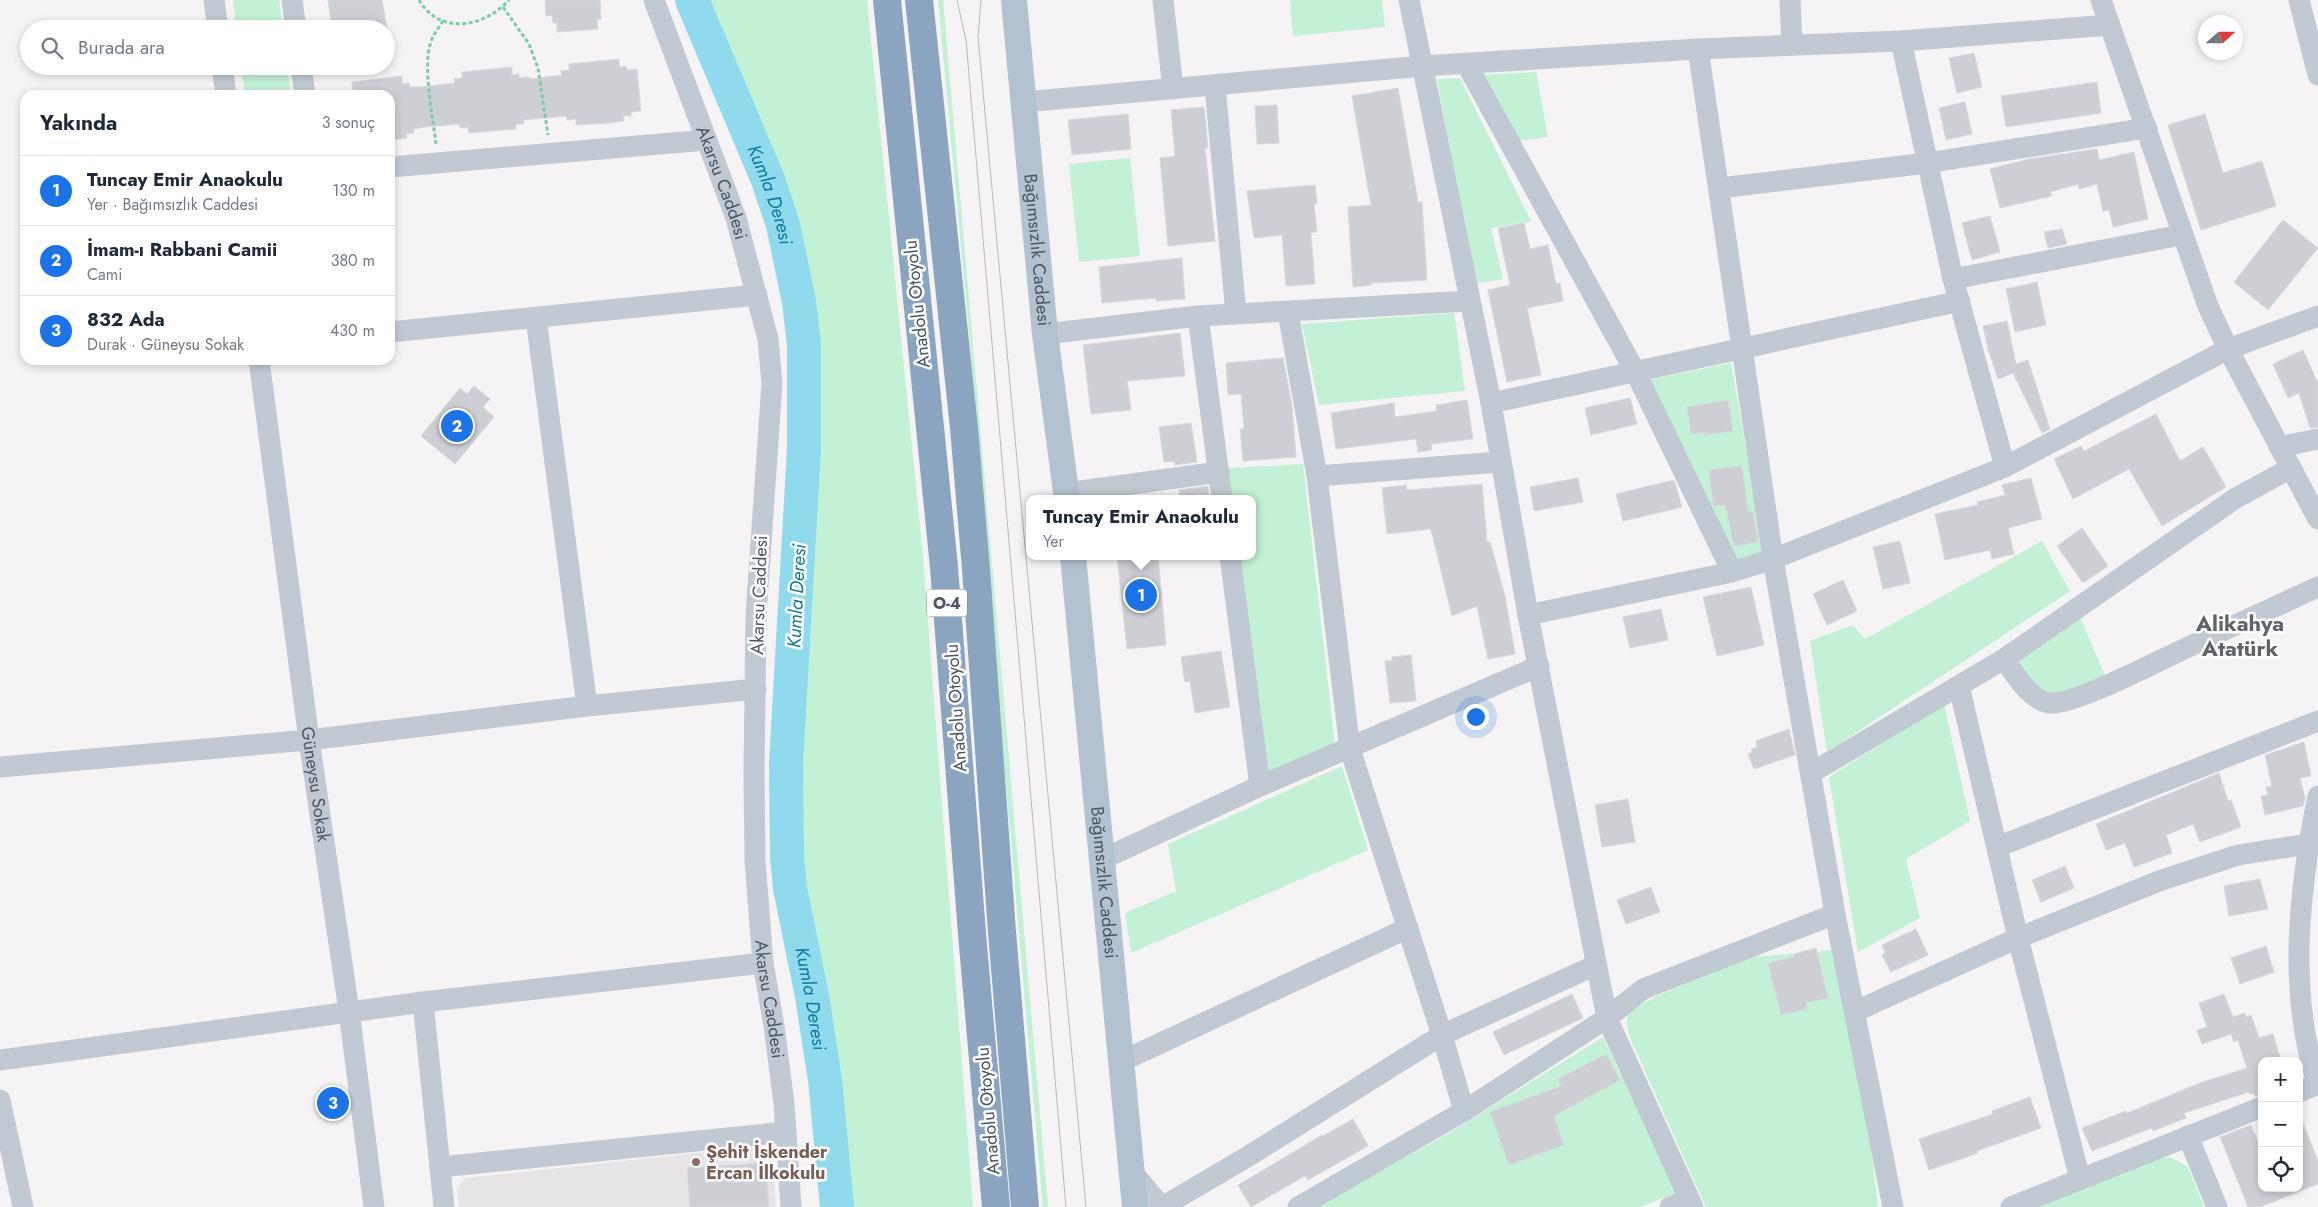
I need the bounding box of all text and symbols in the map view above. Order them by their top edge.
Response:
north arrow [2198,15,2243,60]
search box [20,20,395,75]
icon: search [38,34,66,62]
text: Burada ara [78,34,165,61]
text: Yakında [40,108,117,138]
text: 3 sonuç [322,111,375,134]
street label: Akarsu Caddesi [689,122,754,242]
water label: Kumla Deresi [741,140,800,248]
text: Tuncay Emir Anaokulu [87,166,283,193]
street label: Bağımsızlık Caddesi [1017,173,1057,327]
text: 1 [52,179,60,202]
text: 130 m [332,179,375,202]
text: Yer · Bağımsızlık Caddesi [87,193,258,216]
text: İmam-ı Rabbani Camii [87,236,277,263]
street label: Anadolu Otoyolu [897,239,937,369]
text: 2 [51,249,61,272]
text: 380 m [331,249,375,272]
text: Cami [87,263,122,286]
text: 832 Ada [87,306,165,333]
text: 3 [51,319,61,342]
text: 430 m [330,319,375,342]
text: Durak · Güneysu Sokak [87,333,244,356]
pin: 2 [441,407,473,445]
popup [1026,495,1256,560]
text: Tuncay Emir Anaokulu [1043,503,1239,530]
text: Yer [1043,530,1064,553]
street label: Akarsu Caddesi [744,535,774,655]
water label: Kumla Deresi [780,542,813,649]
pin: 1 [1125,576,1157,614]
road number: O-4 [927,590,967,616]
district label: Alikahya Atatürk [2195,607,2284,664]
street label: Anadolu Otoyolu [939,643,973,773]
your location [1463,704,1489,730]
street label: Güneysu Sokak [294,725,337,844]
street label: Bağımsızlık Caddesi [1084,805,1124,960]
street label: Akarsu Caddesi [748,939,791,1060]
water label: Kumla Deresi [788,945,833,1053]
street label: Anadolu Otoyolu [969,1046,1007,1176]
map controls [2258,1057,2303,1192]
button: + [2258,1057,2303,1102]
pin: 3 [317,1084,349,1122]
button: − [2258,1102,2303,1147]
place label: Şehit İskender Ercan İlkokulu [706,1139,828,1186]
button: locate [2258,1147,2303,1192]
marker: Şehit İskender Ercan İlkokulu [690,1156,702,1168]

